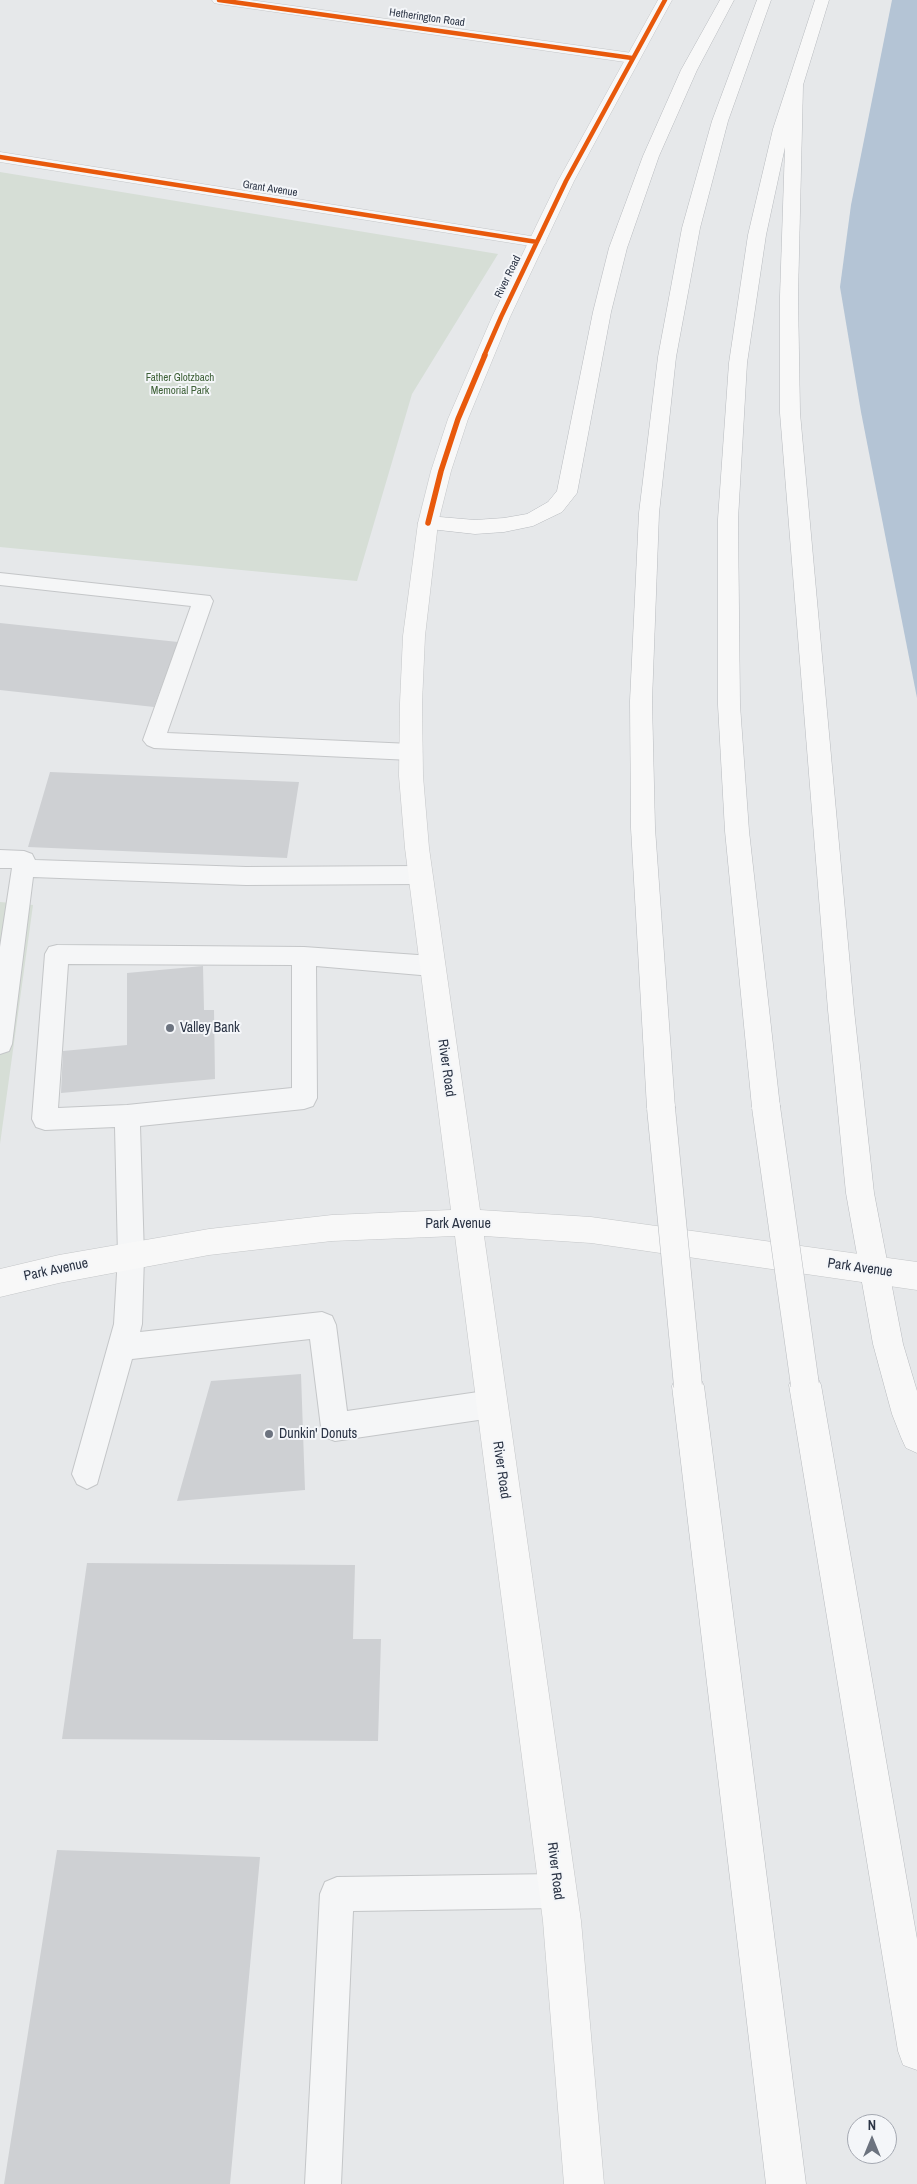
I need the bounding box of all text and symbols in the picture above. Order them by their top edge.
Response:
street label: Hetherington Road [388,6,466,30]
street label: Grant Avenue [242,178,298,200]
street label: River Road [492,254,524,300]
park label: Father Glotzbach Memorial Park [146,371,214,397]
place label: Valley Bank [180,1020,240,1036]
marker: Valley Bank [164,1022,176,1034]
street label: River Road [434,1038,458,1098]
street label: Park Avenue [425,1216,491,1232]
street label: Park Avenue [22,1255,90,1285]
street label: Park Avenue [826,1255,894,1281]
place label: Dunkin' Donuts [279,1426,357,1442]
marker: Dunkin' Donuts [263,1428,275,1440]
street label: River Road [489,1440,513,1500]
street label: River Road [543,1841,567,1901]
north arrow [847,2114,897,2164]
text: N [868,2116,876,2134]

